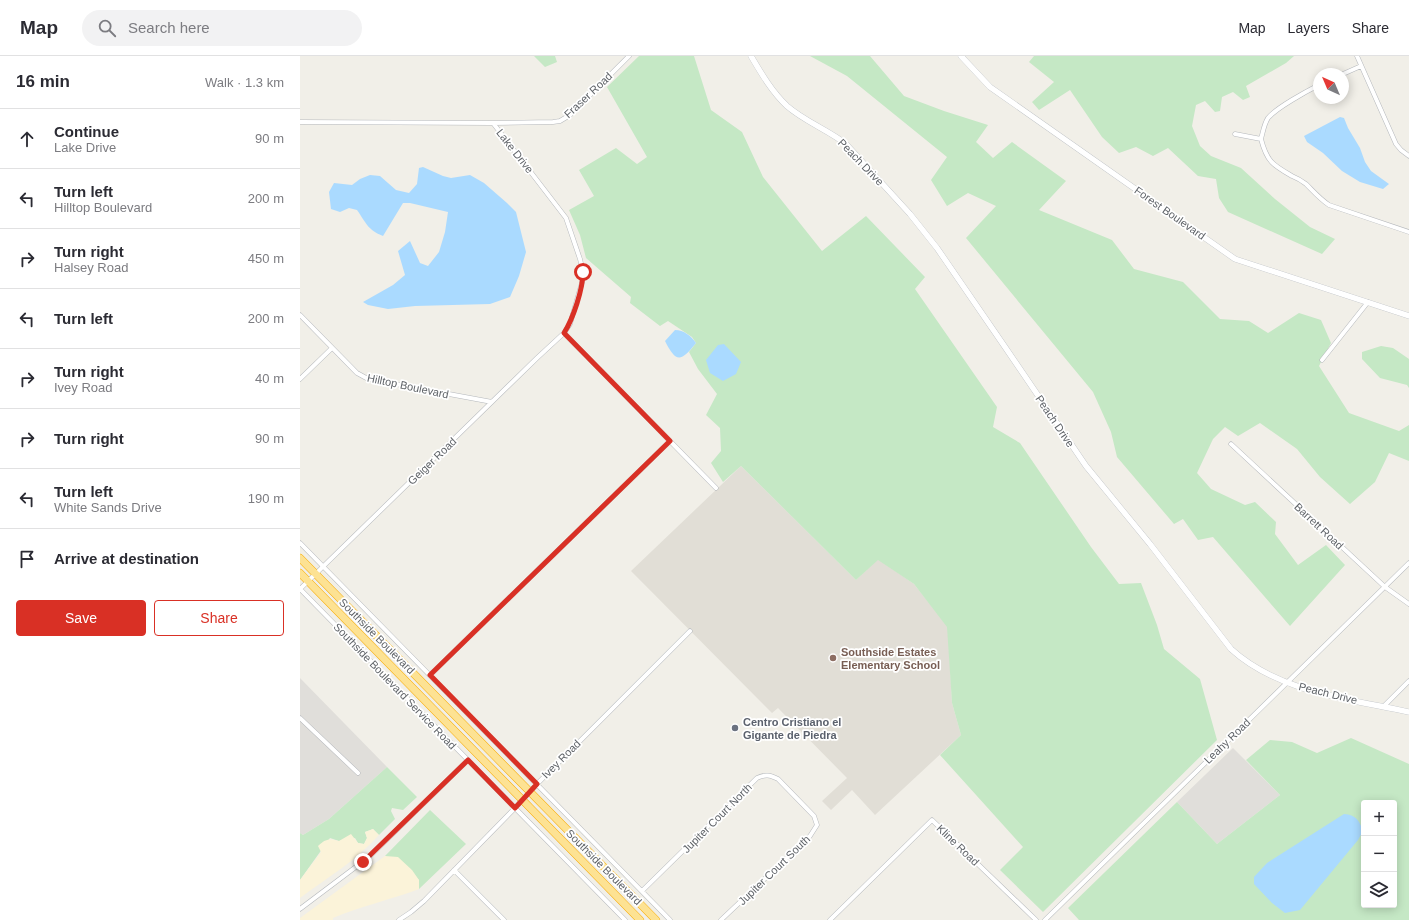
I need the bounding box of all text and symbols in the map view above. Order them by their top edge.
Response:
search box [82,10,362,46]
text: Map [20,17,58,38]
icon: search [96,17,118,39]
text: Search here [128,19,210,36]
text: Map [1238,20,1266,36]
text: Layers [1288,20,1330,36]
text: Share [1352,20,1389,36]
north arrow [1313,68,1349,104]
street label: Fraser Road [562,70,614,120]
text: 16 min [16,72,70,91]
text: Walk · 1.3 km [205,75,284,90]
text: Continue [54,123,119,140]
street label: Lake Drive [494,127,536,175]
icon: ahead [16,128,38,150]
text: 90 m [255,131,284,146]
street label: Peach Drive [836,136,886,188]
text: Lake Drive [54,140,116,155]
text: Turn left [54,183,113,200]
street label: Forest Boulevard [1132,184,1208,242]
icon: left [16,188,38,210]
text: 200 m [248,191,284,206]
text: Hilltop Boulevard [54,200,152,215]
text: Turn right [54,243,124,260]
icon: right [16,248,38,270]
text: 450 m [248,251,284,266]
text: Halsey Road [54,260,128,275]
route start [574,263,592,281]
icon: left [16,308,38,330]
text: Turn left [54,310,113,327]
text: 200 m [248,311,284,326]
text: Turn right [54,363,124,380]
icon: right [16,368,38,390]
text: 40 m [255,371,284,386]
street label: Hilltop Boulevard [366,371,450,401]
text: Ivey Road [54,380,113,395]
street label: Peach Drive [1033,393,1077,449]
icon: right [16,428,38,450]
text: Turn right [54,430,124,447]
text: 90 m [255,431,284,446]
street label: Geiger Road [405,435,459,487]
text: Turn left [54,483,113,500]
icon: left [16,488,38,510]
text: 190 m [248,491,284,506]
text: White Sands Drive [54,500,162,515]
street label: Barrett Road [1292,500,1346,552]
icon: arrive [16,548,38,570]
text: Arrive at destination [54,550,199,567]
street label: Southside Boulevard [337,596,417,676]
button: Save [16,600,146,636]
button: Share [154,600,284,636]
street label: Southside Boulevard Service Road [331,620,459,752]
place label: Southside Estates Elementary School [841,646,940,671]
marker: Southside Estates Elementary School [828,653,838,663]
street label: Peach Drive [1297,680,1359,706]
place label: Centro Cristiano el Gigante de Piedra [743,716,841,741]
street label: Leahy Road [1201,716,1253,766]
marker: Centro Cristiano el Gigante de Piedra [730,723,740,733]
street label: Ivey Road [539,737,583,781]
street label: Jupiter Court North [680,781,754,855]
map controls [1361,800,1397,908]
button: + [1361,800,1397,836]
street label: Kline Road [934,822,982,868]
street label: Southside Boulevard [564,827,644,907]
street label: Jupiter Court South [736,833,812,907]
button: − [1361,836,1397,872]
route end [354,853,372,871]
button: layers [1361,872,1397,908]

